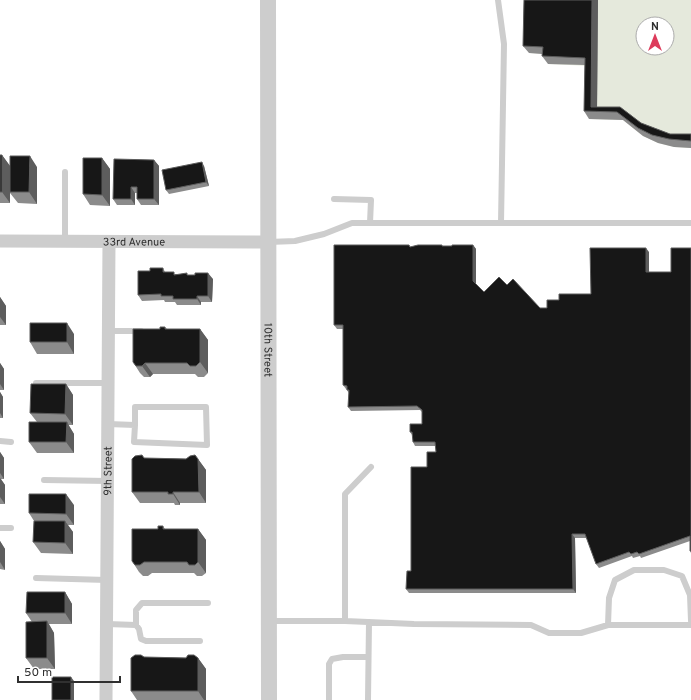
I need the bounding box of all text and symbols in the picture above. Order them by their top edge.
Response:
north arrow [635,16,675,56]
text: N [651,20,659,34]
street label: 33rd Avenue [103,235,165,250]
street label: 10th Street [260,323,275,377]
street label: 9th Street [101,446,116,496]
scale bar [18,658,120,684]
text: 50 m [24,665,52,681]

